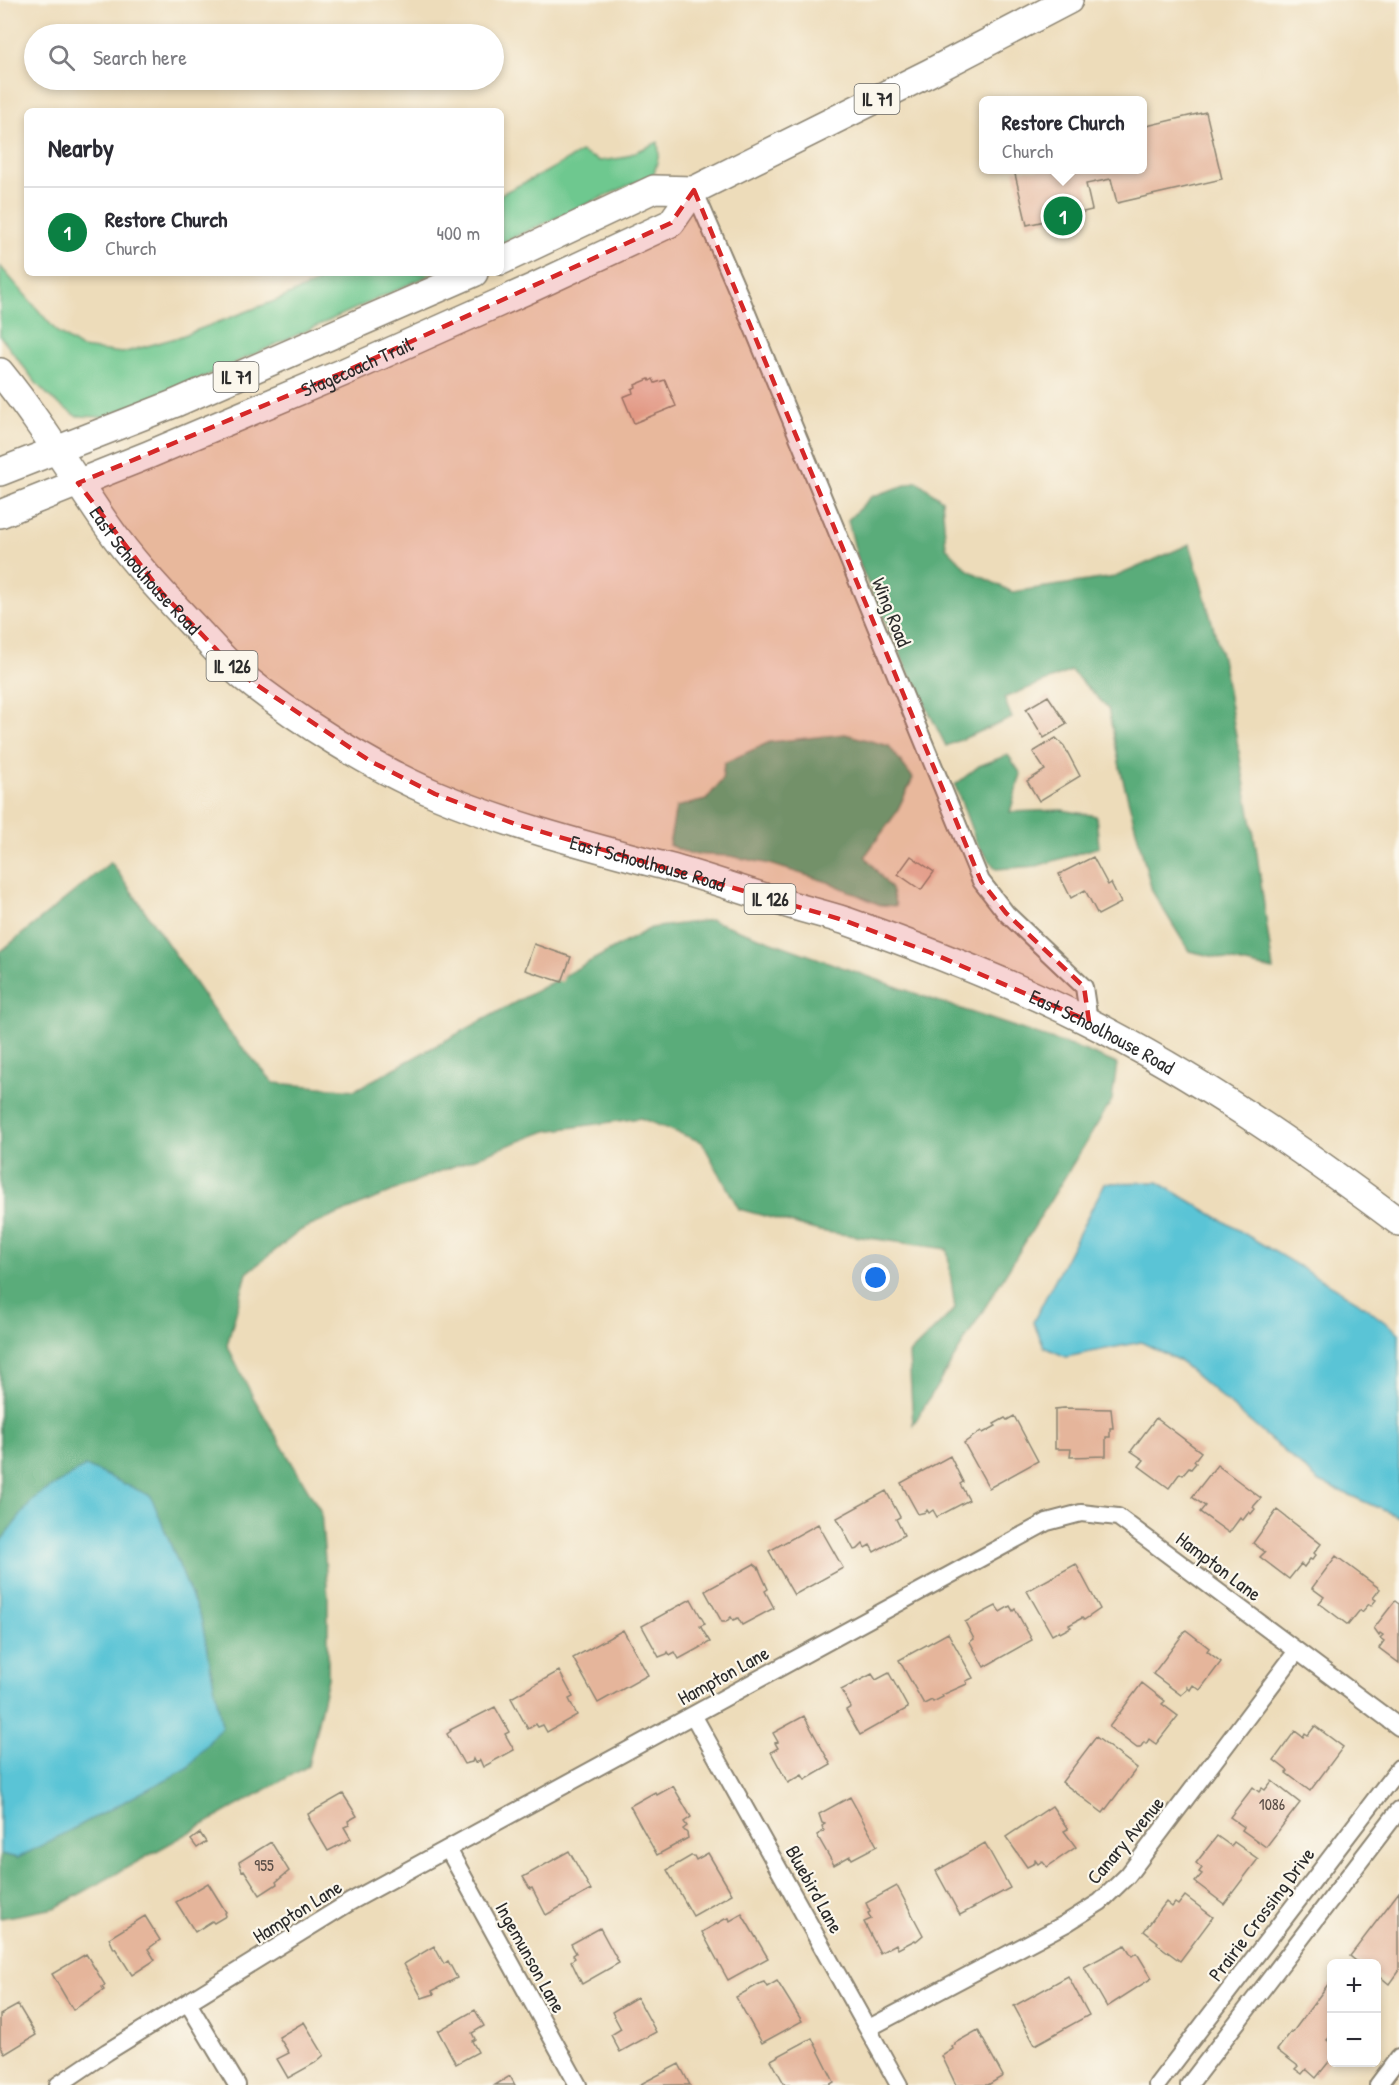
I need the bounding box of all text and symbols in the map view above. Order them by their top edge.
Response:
search box [24,24,504,90]
icon: search [45,41,78,74]
text: Search here [93,42,187,72]
road number: IL 71 [854,84,900,114]
popup [979,96,1147,174]
text: Restore Church [1002,107,1124,137]
text: Nearby [48,130,114,165]
text: Church [1002,137,1053,164]
pin: 1 [1044,194,1082,238]
text: Restore Church [105,204,227,234]
text: 1 [64,219,71,246]
text: 400 m [436,219,480,246]
text: Church [105,234,156,261]
street label: Stagecoach Trail [296,329,418,403]
road number: IL 71 [214,362,258,392]
street label: East Schoolhouse Road [84,500,208,640]
street label: Wing Road [866,574,918,651]
road number: IL 126 [206,651,258,681]
street label: East Schoolhouse Road [567,828,729,897]
road number: IL 126 [744,884,796,914]
street label: East Schoolhouse Road [1025,982,1180,1080]
your location [861,1263,890,1292]
street label: Hampton Lane [1171,1525,1267,1607]
street label: Hampton Lane [673,1639,773,1711]
street label: Canary Avenue [1080,1790,1170,1890]
house number: 1086 [1259,1793,1285,1815]
street label: Bluebird Lane [780,1840,850,1938]
street label: Prairie Crossing Drive [1202,1841,1320,1986]
house number: 955 [254,1854,274,1876]
street label: Hampton Lane [247,1873,347,1949]
street label: Ingemunson Lane [489,1897,573,2017]
map controls [1327,1959,1381,2067]
button: + [1327,1959,1381,2013]
button: − [1327,2013,1381,2067]

